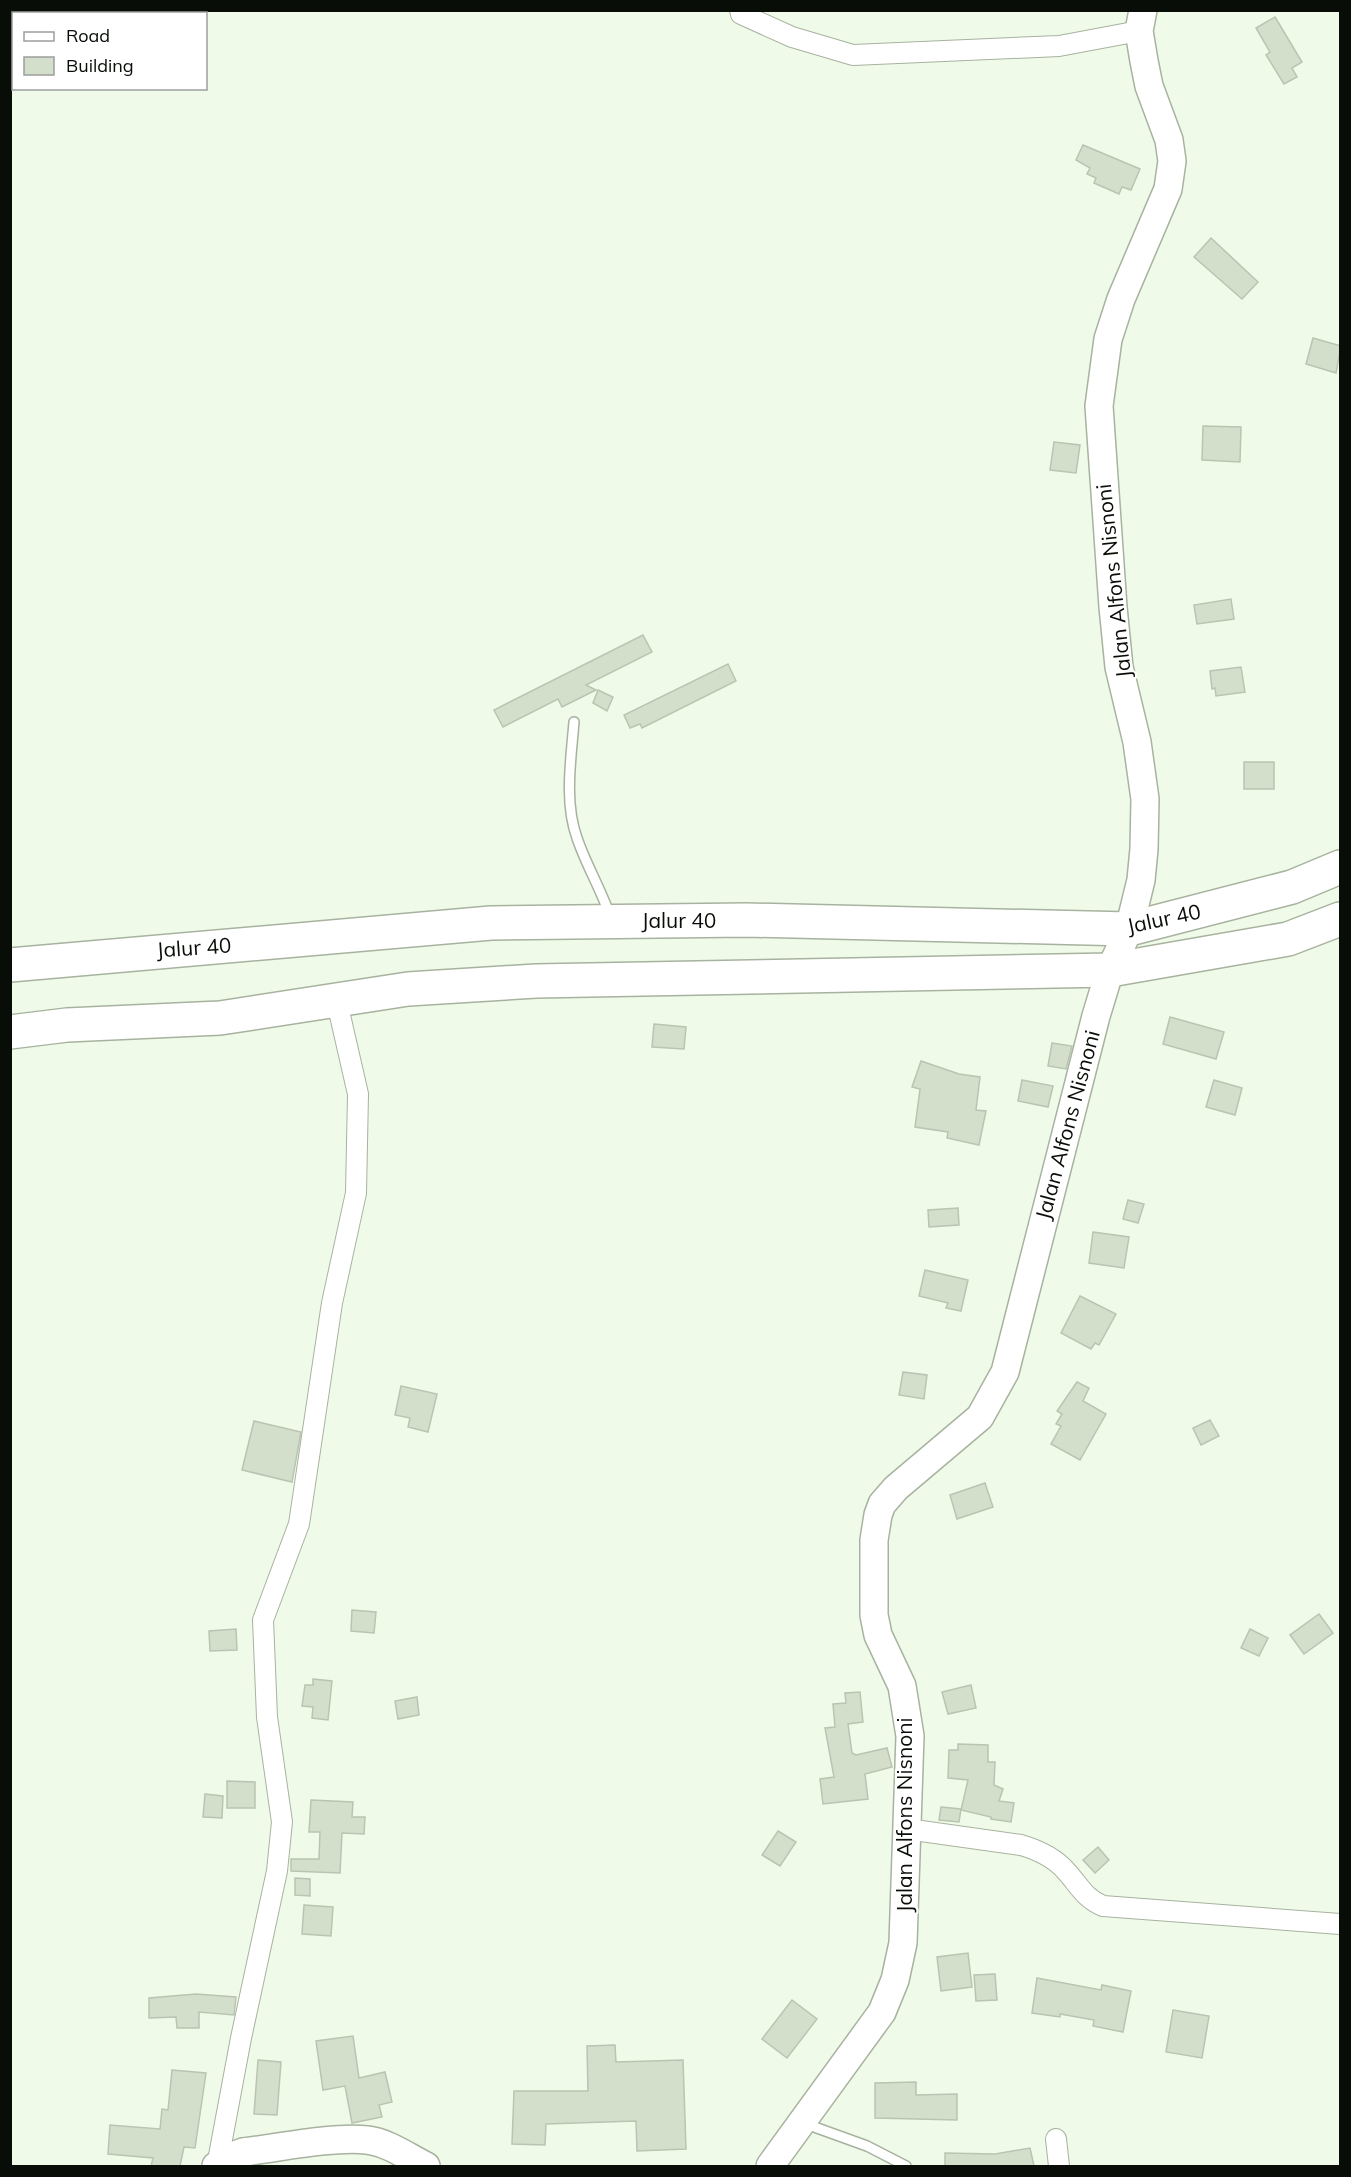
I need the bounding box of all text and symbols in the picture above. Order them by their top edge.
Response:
legend [12,12,207,90]
text: Road [66,24,110,47]
text: Building [66,54,134,77]
street label: Jalan Alfons Nisnoni [1090,483,1136,679]
street label: Jalur 40 [1124,898,1203,939]
street label: Jalur 40 [642,907,716,933]
street label: Jalur 40 [156,931,232,963]
street label: Jalan Alfons Nisnoni [1029,1027,1105,1222]
street label: Jalan Alfons Nisnoni [891,1717,917,1913]

